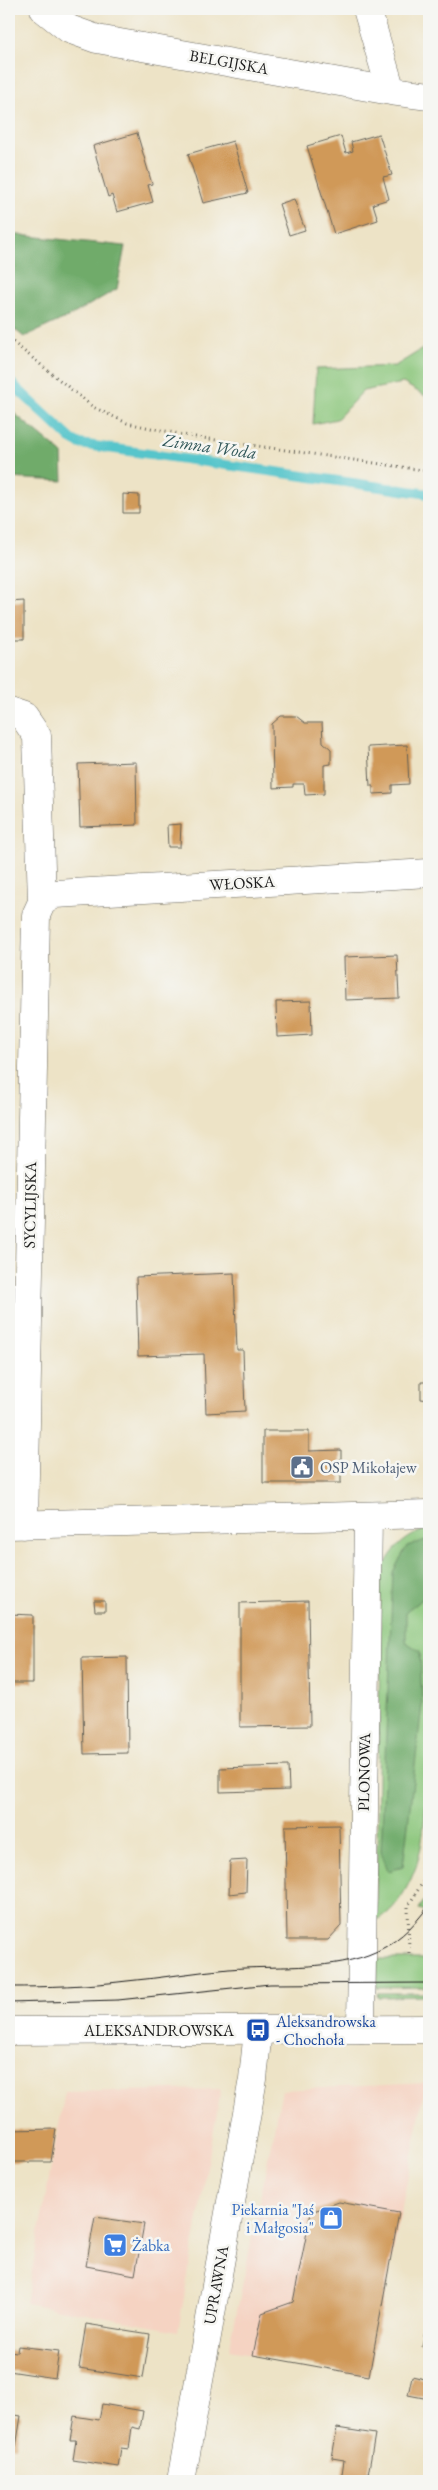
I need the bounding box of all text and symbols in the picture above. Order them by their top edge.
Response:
street label: BELGIJSKA [188,45,271,79]
water label: Zimna Woda [161,428,258,464]
street label: WŁOSKA [209,871,276,895]
street label: SYCYLIJSKA [19,1161,41,1248]
public building icon: OSP Mikołajew [289,1454,315,1480]
place label: OSP Mikołajew [320,1457,418,1478]
street label: PLONOWA [353,1732,375,1811]
place label: Aleksandrowska - Chochoła [275,2011,376,2050]
bus stop icon: Aleksandrowska - Chochoła [245,2017,271,2043]
street label: ALEKSANDROWSKA [83,2020,235,2041]
place label: Piekarnia "Jaś i Małgosia" [232,2199,314,2238]
shop icon: Piekarnia "Jaś i Małgosia" [318,2205,344,2231]
supermarket icon: Żabka [102,2232,128,2258]
place label: Żabka [132,2235,171,2256]
street label: UPRAWNA [199,2243,233,2326]

